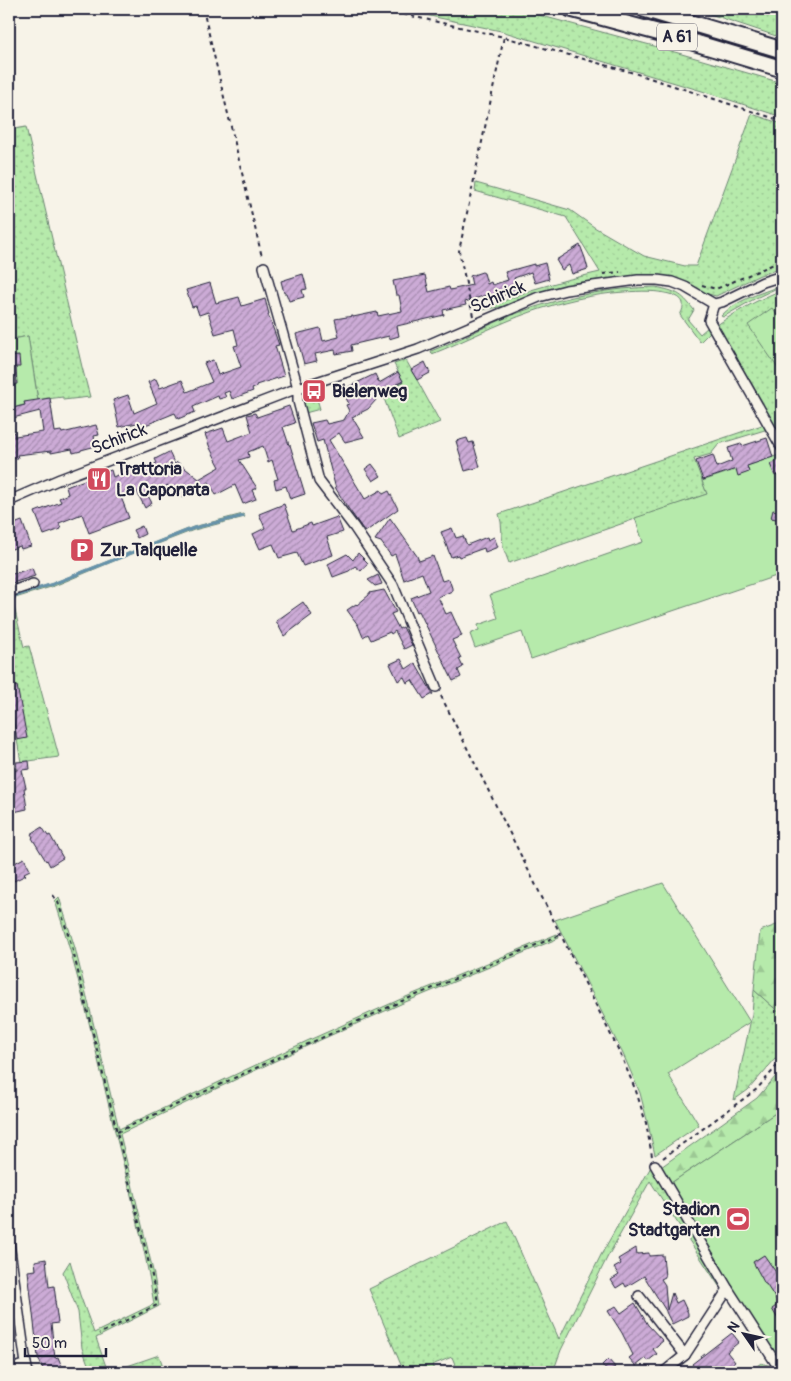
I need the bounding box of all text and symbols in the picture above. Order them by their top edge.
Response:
road number: A 61 [657,24,697,51]
street label: Schirick [467,275,530,319]
bus stop icon: Bielenweg [301,378,327,404]
place label: Bielenweg [332,380,407,403]
street label: Schirick [88,418,151,460]
place label: Trattoria La Caponata [115,458,210,502]
restaurant icon: Trattoria La Caponata [86,466,112,492]
parking icon: Zur Talquelle [69,537,95,563]
place label: Zur Talquelle [100,539,198,562]
place label: Stadion Stadtgarten [628,1198,720,1242]
sports icon: Stadion Stadtgarten [725,1206,751,1232]
north arrow [718,1308,768,1358]
text: N [724,1318,743,1336]
scale bar [25,1326,106,1358]
text: 50 m [32,1334,67,1353]

